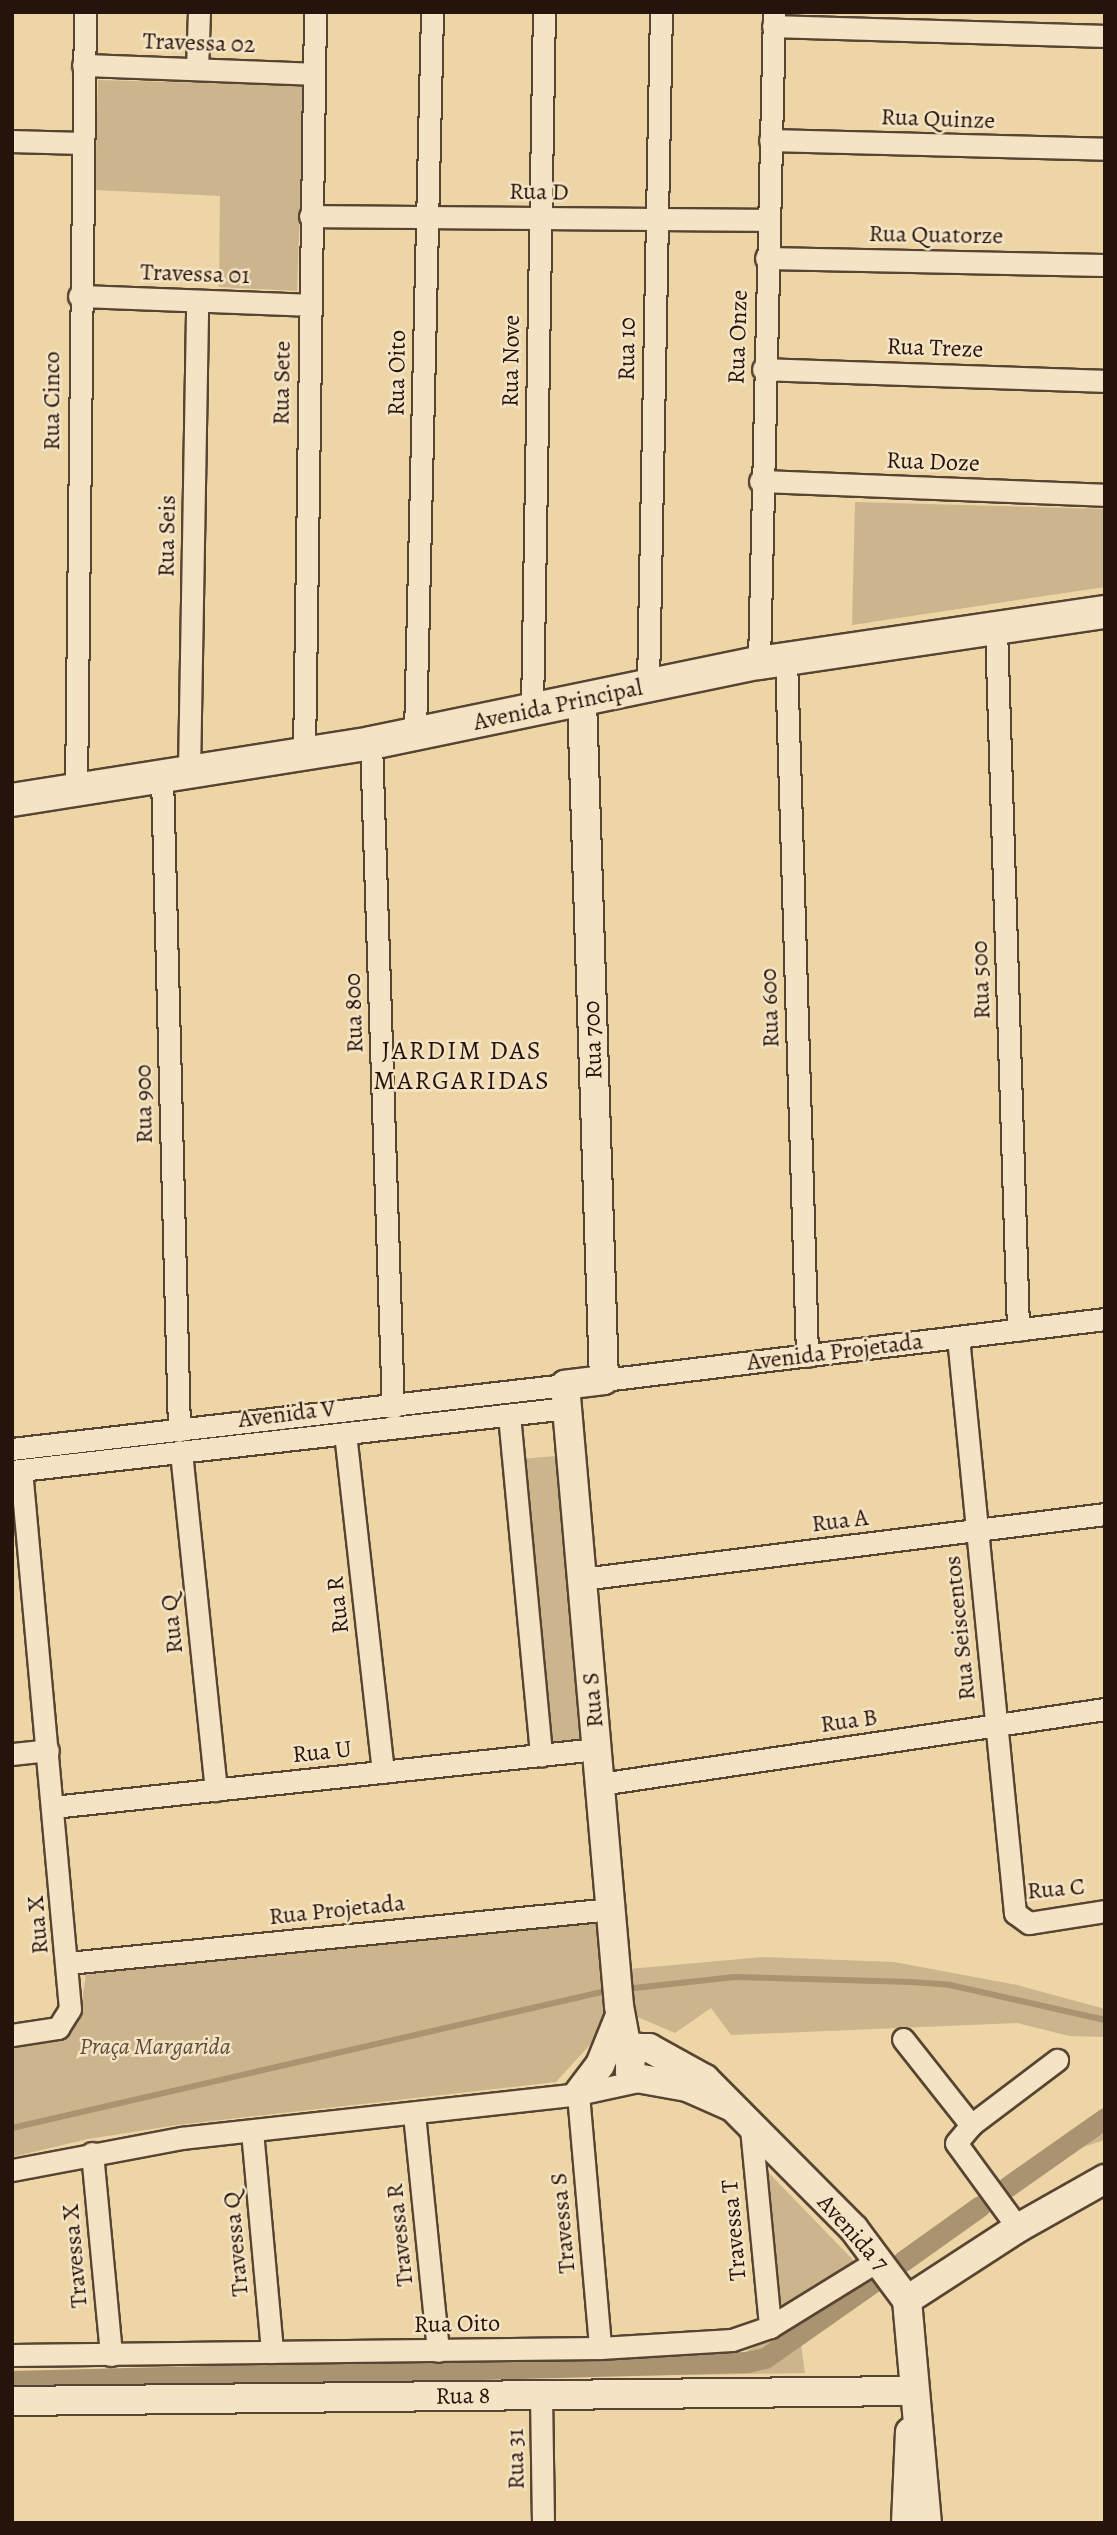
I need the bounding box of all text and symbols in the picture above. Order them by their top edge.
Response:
street label: Travessa 02 [142,27,256,59]
street label: Rua Quinze [880,103,996,135]
street label: Rua D [509,177,569,207]
street label: Rua Quatorze [868,219,1004,251]
street label: Travessa 01 [140,258,250,290]
street label: Rua Onze [722,289,754,385]
street label: Rua Nove [496,315,526,407]
street label: Rua 10 [612,317,642,381]
street label: Rua Oito [382,330,412,416]
street label: Rua Treze [886,332,984,364]
street label: Rua Sete [267,340,297,426]
street label: Rua Cinco [38,351,66,451]
street label: Rua Doze [886,446,980,478]
street label: Rua Seis [152,495,182,577]
street label: Avenida Principal [471,673,645,737]
street label: Rua 500 [965,940,997,1020]
street label: Rua 600 [754,968,786,1048]
street label: Rua 800 [338,972,370,1054]
street label: Rua 700 [577,1000,609,1080]
district label: JARDIM DAS MARGARIDAS [374,1035,550,1096]
street label: Rua 900 [129,1064,159,1144]
street label: Avenida Projetada [745,1327,925,1377]
street label: Avenida V [237,1394,337,1434]
street label: Rua A [810,1503,870,1539]
street label: Rua Seiscentos [938,1554,982,1702]
street label: Rua R [321,1575,355,1635]
street label: Rua Q [155,1593,189,1655]
street label: Rua S [576,1671,610,1729]
street label: Rua B [819,1703,879,1739]
street label: Rua U [291,1735,353,1769]
street label: Rua C [1026,1872,1086,1906]
street label: Rua Projetada [268,1889,406,1931]
street label: Rua X [21,1895,55,1955]
park label: Praça Margarida [79,2033,231,2061]
street label: Travessa S [544,2171,582,2275]
street label: Travessa T [715,2178,753,2282]
street label: Travessa R [380,2182,420,2288]
street label: Avenida 7 [811,2189,895,2277]
street label: Travessa Q [217,2190,255,2298]
street label: Travessa X [56,2203,94,2309]
street label: Rua Oito [414,2309,500,2339]
street label: Rua 8 [436,2381,490,2411]
street label: Rua 31 [501,2428,531,2490]

